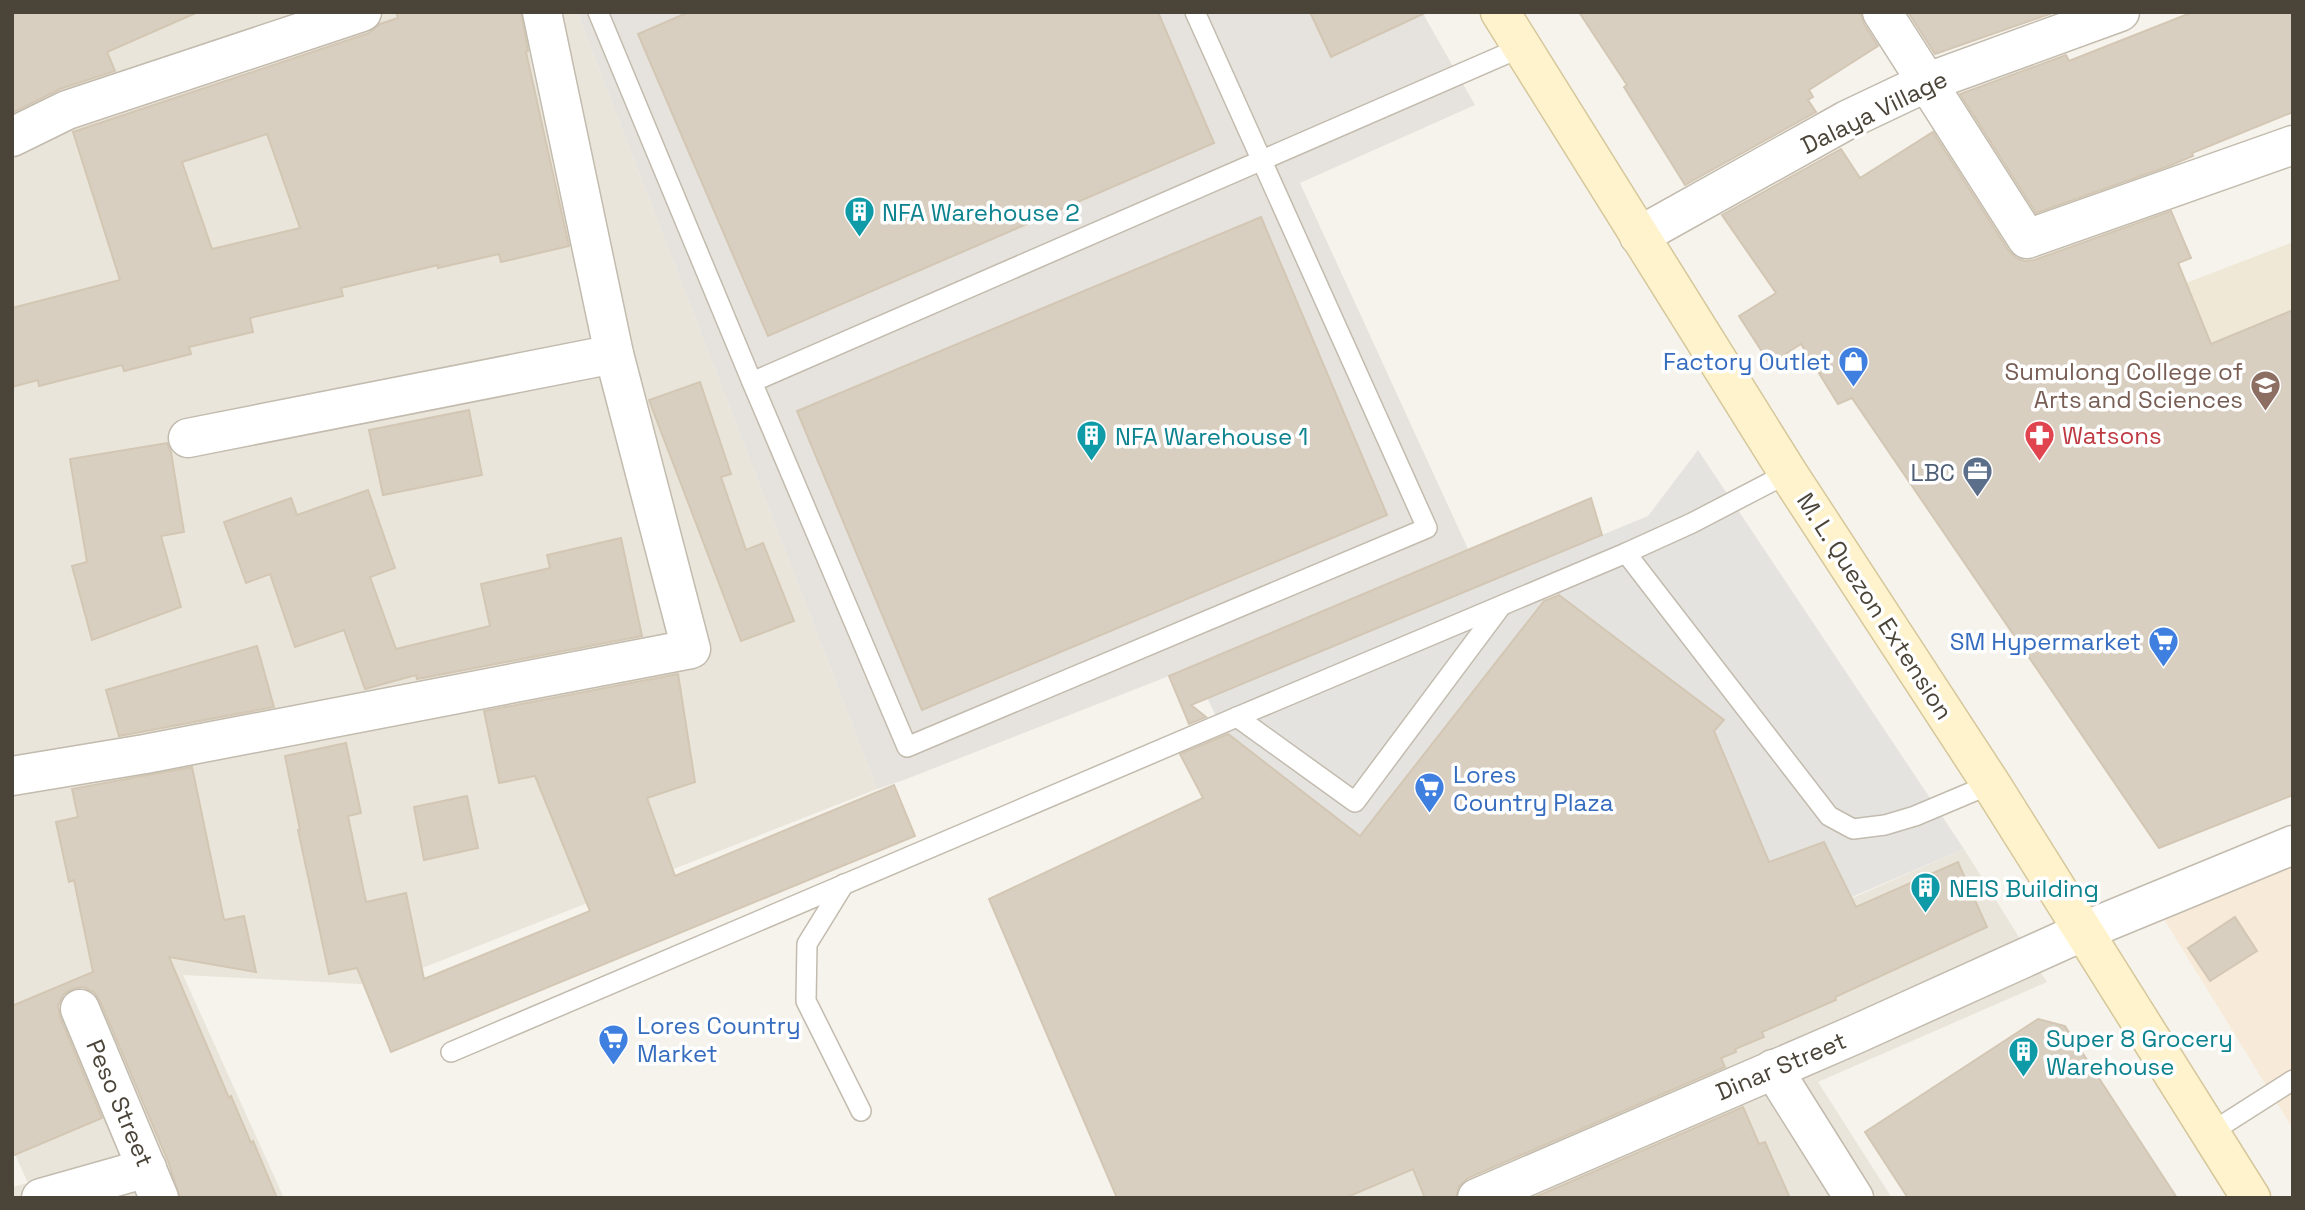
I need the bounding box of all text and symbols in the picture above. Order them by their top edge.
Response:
street label: Dalaya Village [1796,63,1952,161]
building icon: NFA Warehouse 2 [842,195,876,239]
place label: NFA Warehouse 2 [882,197,1080,228]
shop icon: Factory Outlet [1837,344,1871,388]
place label: Factory Outlet [1663,346,1831,377]
place label: Sumulong College of Arts and Sciences [2005,356,2243,415]
school or university icon: Sumulong College of Arts and Sciences [2249,368,2283,412]
pharmacy icon: Watsons [2022,418,2056,462]
building icon: NFA Warehouse 1 [1075,419,1109,463]
place label: Watsons [2062,420,2162,451]
place label: NFA Warehouse 1 [1115,421,1308,452]
office icon: LBC [1961,455,1995,499]
place label: LBC [1911,457,1955,488]
street label: M. L. Quezon Extension [1790,487,1960,725]
supermarket icon: SM Hypermarket [2147,624,2181,668]
place label: SM Hypermarket [1950,626,2141,657]
place label: Lores Country Plaza [1453,759,1614,818]
supermarket icon: Lores Country Plaza [1413,771,1447,815]
building icon: NEIS Building [1909,871,1943,915]
place label: NEIS Building [1949,873,2099,904]
place label: Lores Country Market [637,1010,801,1069]
supermarket icon: Lores Country Market [597,1022,631,1066]
place label: Super 8 Grocery Warehouse [2046,1023,2233,1082]
street label: Dinar Street [1711,1025,1851,1107]
street label: Peso Street [79,1035,161,1171]
building icon: Super 8 Grocery Warehouse [2006,1035,2040,1079]

